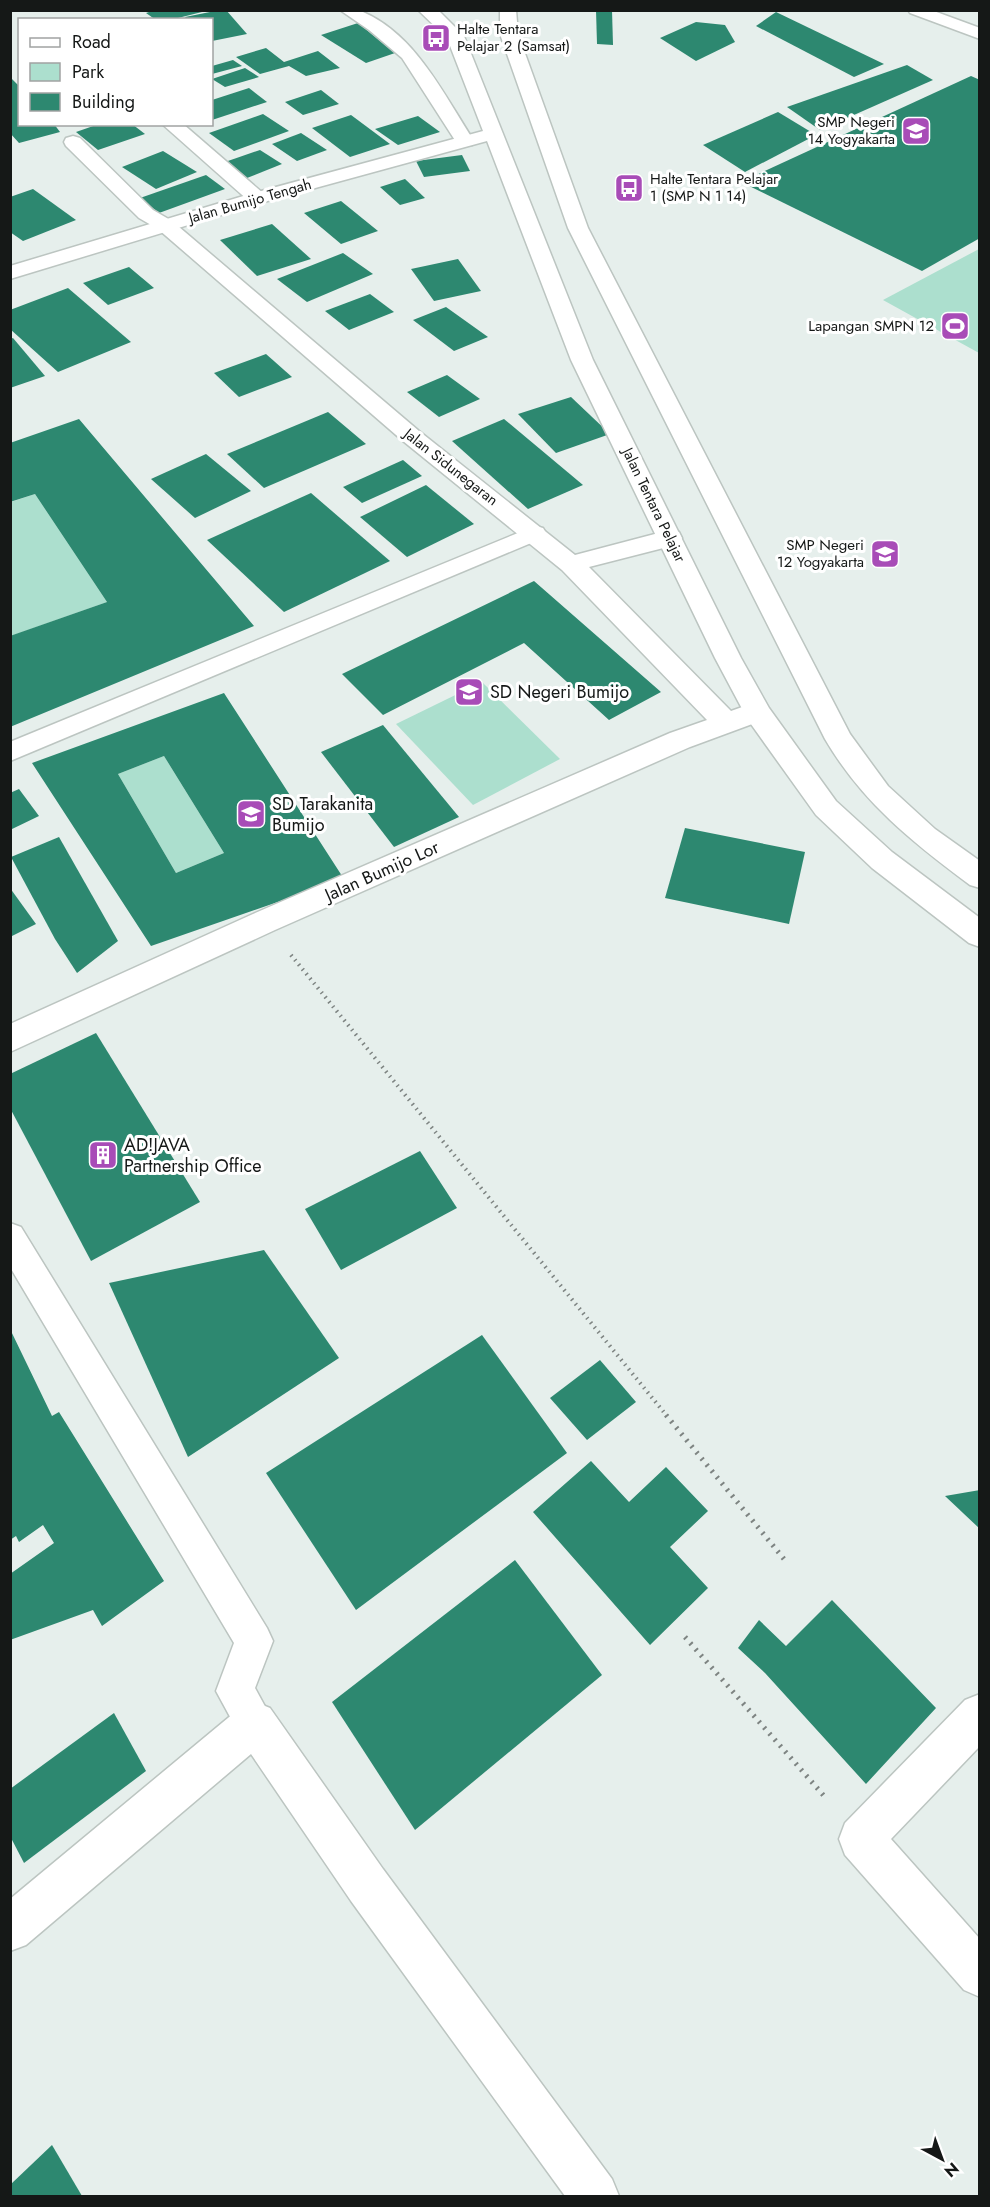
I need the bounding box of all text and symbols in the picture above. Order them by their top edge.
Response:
legend [18,18,213,126]
place label: Halte Tentara Pelajar 2 (Samsat) [457,18,570,57]
bus stop icon: Halte Tentara Pelajar 2 (Samsat) [420,22,452,54]
text: Road [72,29,111,55]
text: Park [72,59,104,85]
text: Building [72,89,135,115]
place label: SMP Negeri 14 Yogyakarta [808,111,895,150]
school or university icon: SMP Negeri 14 Yogyakarta [900,115,932,147]
place label: Halte Tentara Pelajar 1 (SMP N 1 14) [650,168,779,207]
bus stop icon: Halte Tentara Pelajar 1 (SMP N 1 14) [613,172,645,204]
street label: Jalan Bumijo Tengah [184,173,314,230]
sports icon: Lapangan SMPN 12 [939,310,971,342]
place label: Lapangan SMPN 12 [808,315,934,337]
street label: Jalan Sidunegaran [398,422,503,511]
street label: Jalan Tentara Pelajar [616,442,692,567]
place label: SMP Negeri 12 Yogyakarta [777,534,864,573]
school or university icon: SMP Negeri 12 Yogyakarta [869,538,901,570]
school or university icon: SD Negeri Bumijo [453,676,485,708]
place label: SD Negeri Bumijo [490,679,629,705]
place label: SD Tarakanita Bumijo [272,791,373,838]
school or university icon: SD Tarakanita Bumijo [235,798,267,830]
street label: Jalan Bumijo Lor [319,834,444,909]
place label: AD!JAVA Partnership Office [124,1132,261,1179]
building icon: AD!JAVA Partnership Office [87,1139,119,1171]
north arrow [912,2129,972,2189]
text: N [939,2157,964,2183]

